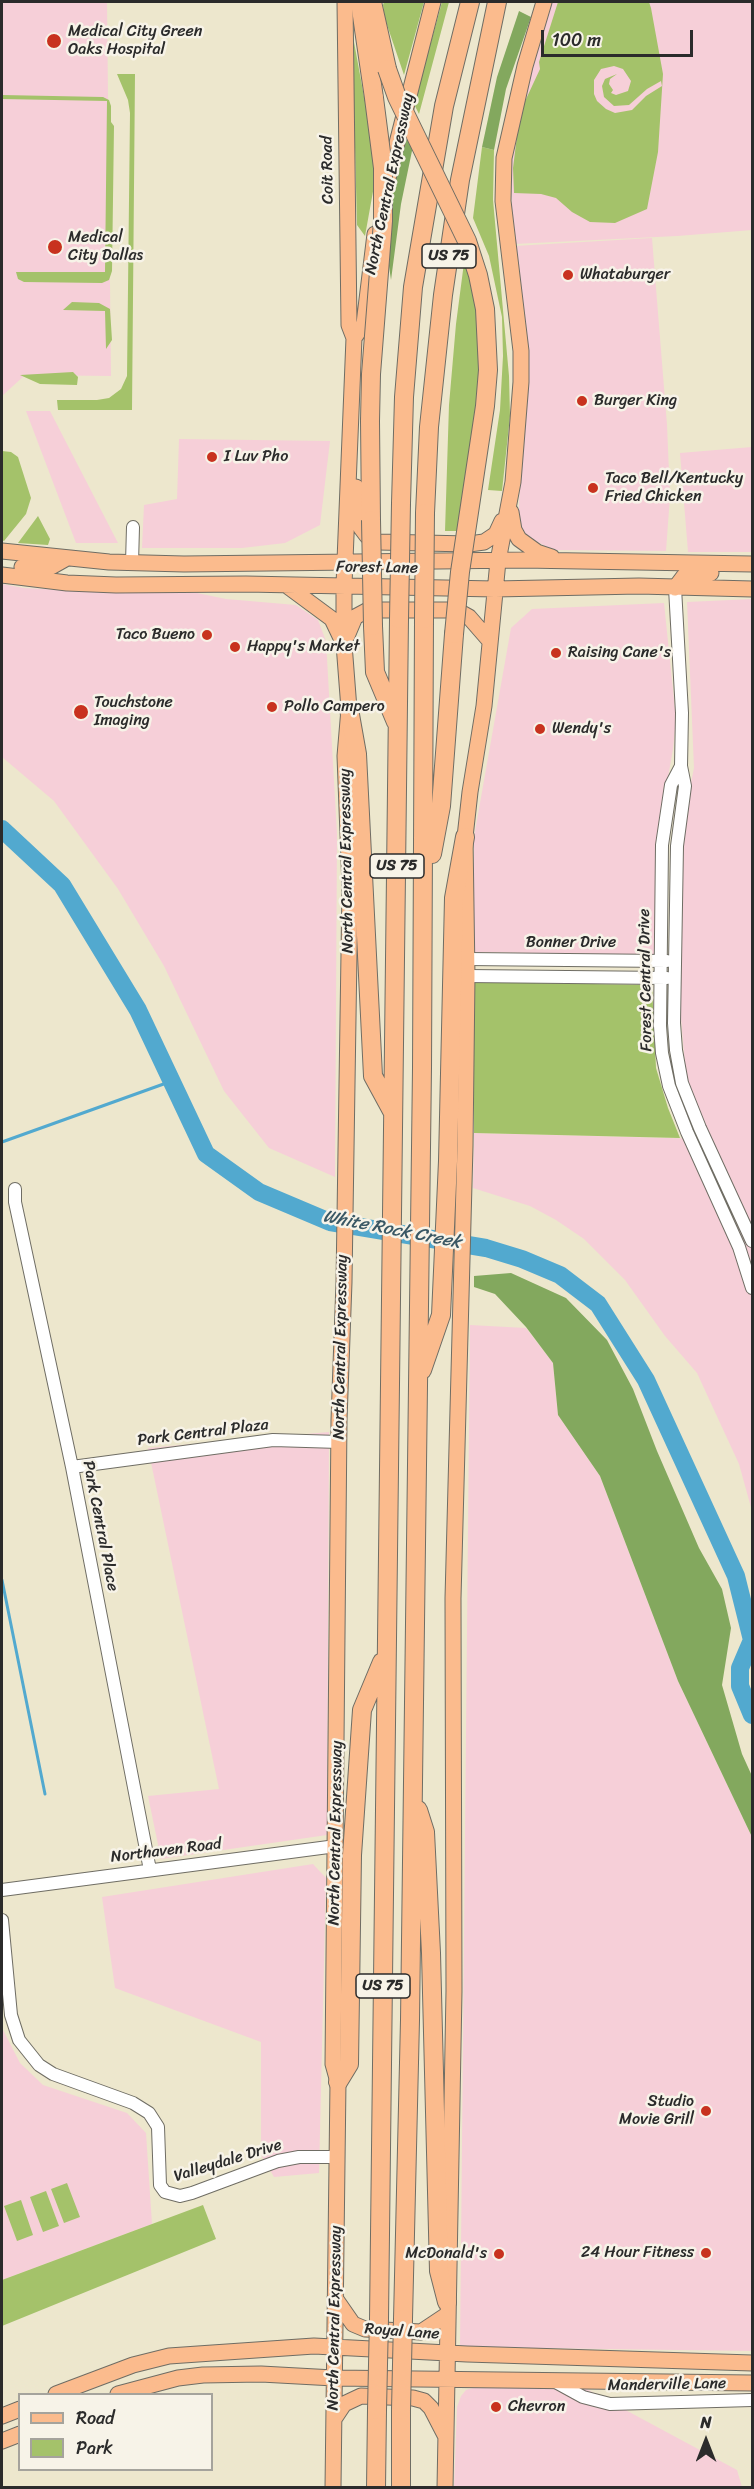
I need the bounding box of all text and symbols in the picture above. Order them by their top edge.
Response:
scale bar [544,18,696,56]
place label: Medical City Green Oaks Hospital [68,22,202,60]
text: 100 m [552,24,601,56]
marker: Medical City Green Oaks Hospital [45,32,63,50]
street label: North Central Expressway [361,92,419,276]
street label: Coit Road [318,136,338,204]
place label: Medical City Dallas [68,228,143,266]
marker: Medical City Dallas [46,238,64,256]
road number: US 75 [422,244,476,268]
place label: Whataburger [580,265,670,285]
marker: Whataburger [561,268,575,282]
place label: Burger King [594,391,677,411]
marker: Burger King [575,394,589,408]
place label: I Luv Pho [224,447,288,467]
marker: I Luv Pho [205,450,219,464]
place label: Taco Bell/Kentucky Fried Chicken [605,469,743,507]
marker: Taco Bell/Kentucky Fried Chicken [586,481,600,495]
street label: Forest Lane [336,558,418,578]
place label: Taco Bueno [116,625,195,645]
marker: Taco Bueno [200,628,214,642]
place label: Happy's Market [247,637,360,657]
marker: Happy's Market [228,640,242,654]
place label: Raising Cane's [568,643,671,663]
marker: Raising Cane's [549,646,563,660]
place label: Touchstone Imaging [94,693,173,731]
place label: Pollo Campero [284,697,385,717]
marker: Pollo Campero [265,700,279,714]
marker: Touchstone Imaging [72,703,90,721]
place label: Wendy's [552,719,611,739]
marker: Wendy's [533,722,547,736]
street label: North Central Expressway [336,768,358,954]
road number: US 75 [370,854,424,878]
street label: Forest Central Drive [635,908,657,1052]
street label: Bonner Drive [526,933,616,953]
water label: White Rock Creek [321,1206,463,1254]
street label: North Central Expressway [330,1254,352,1440]
street label: Park Central Plaza [136,1415,270,1451]
street label: Park Central Place [78,1459,122,1593]
street label: North Central Expressway [325,1740,347,1926]
street label: Northaven Road [110,1835,222,1867]
road number: US 75 [356,1974,410,1998]
place label: Studio Movie Grill [619,2092,694,2130]
marker: Studio Movie Grill [699,2104,713,2118]
street label: Valleydale Drive [172,2136,284,2186]
street label: North Central Expressway [324,2225,346,2411]
place label: 24 Hour Fitness [581,2243,694,2263]
place label: McDonald's [405,2244,487,2264]
marker: 24 Hour Fitness [699,2246,713,2260]
marker: McDonald's [492,2247,506,2261]
street label: Royal Lane [364,2320,440,2344]
street label: Manderville Lane [608,2374,726,2396]
legend [18,2393,213,2471]
place label: Chevron [508,2397,565,2417]
marker: Chevron [489,2400,503,2414]
text: Road [76,2402,115,2434]
text: N [700,2408,712,2437]
north arrow [676,2411,736,2471]
text: Park [76,2432,113,2464]

